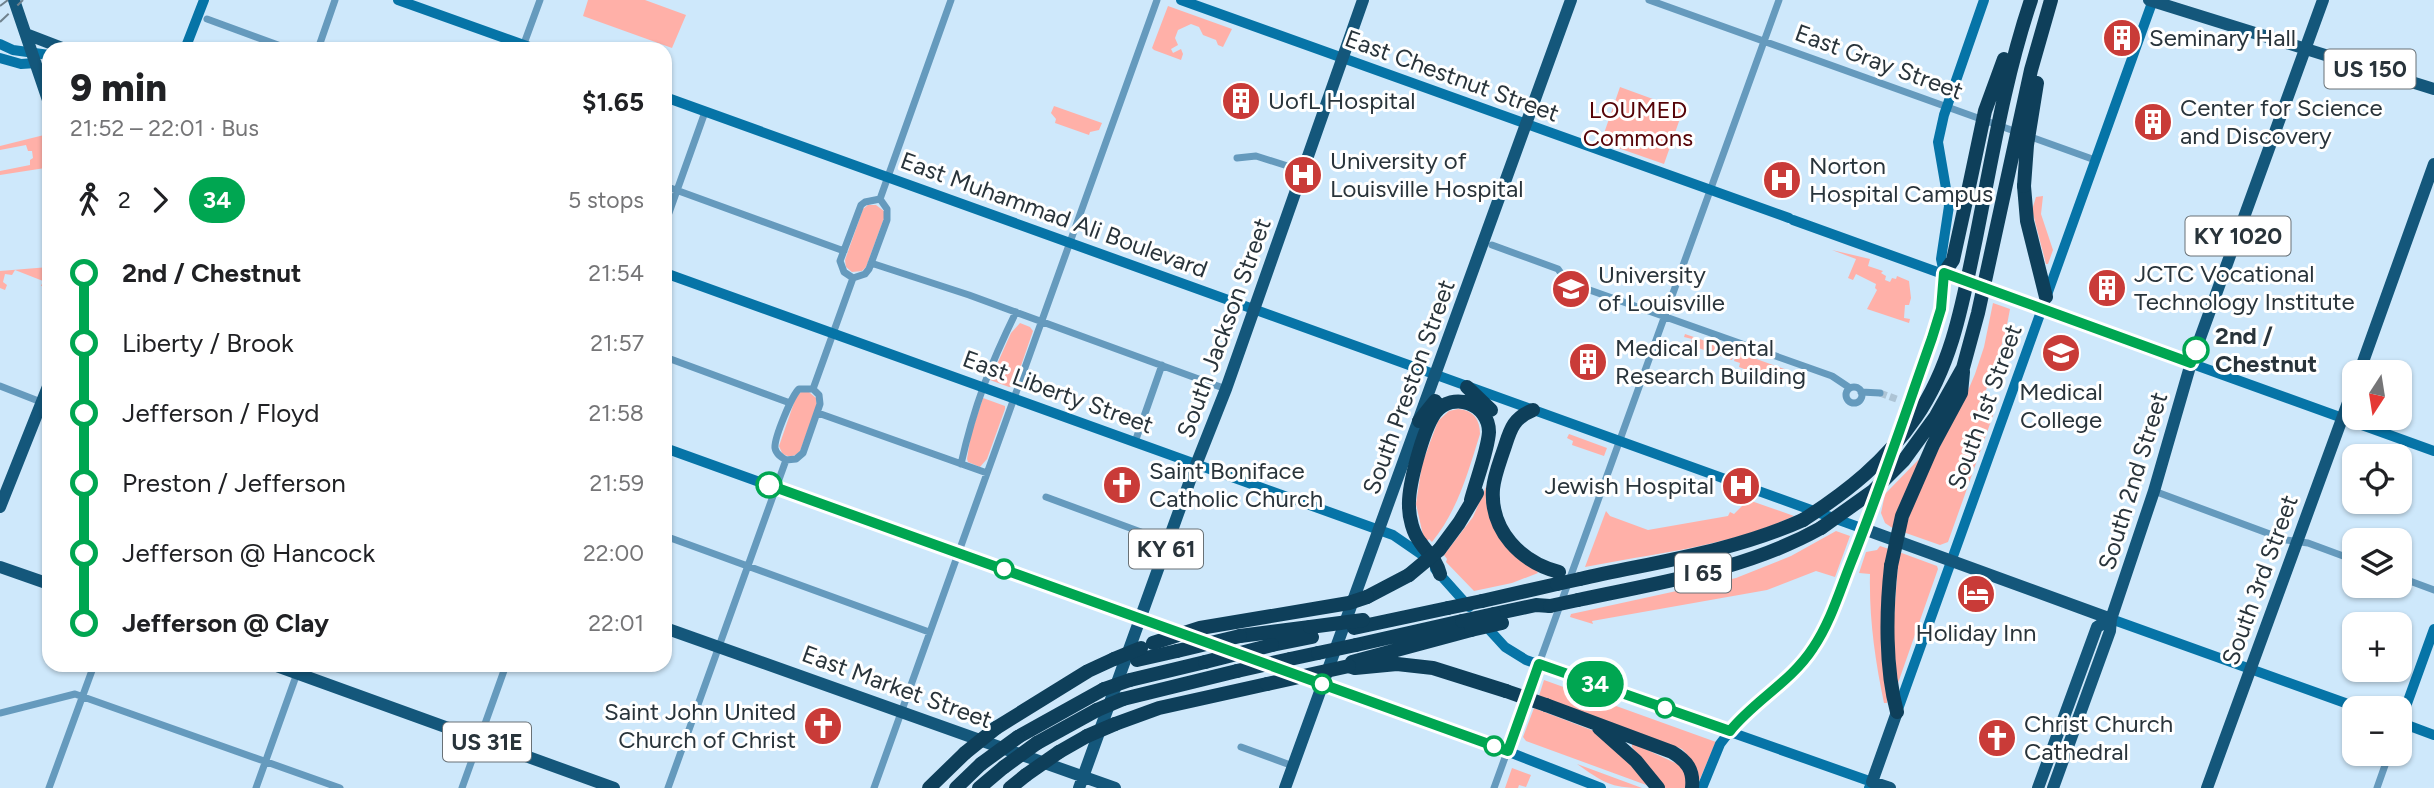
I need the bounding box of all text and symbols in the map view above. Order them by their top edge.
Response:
building icon: Seminary Hall [2101,17,2143,59]
street label: East Gray Street [1791,18,1967,105]
street label: East Chestnut Street [1341,23,1563,128]
place label: Seminary Hall [2149,23,2296,52]
road number: US 150 [2324,50,2416,88]
text: 9 min [70,65,167,111]
building icon: UofL Hospital [1220,80,1262,122]
text: $1.65 [582,86,644,118]
place label: UofL Hospital [1268,86,1416,115]
place label: Center for Science and Discovery [2180,93,2383,150]
park label: LOUMED Commons [1583,95,1693,152]
building icon: Center for Science and Discovery [2132,101,2174,143]
text: 21:52 – 22:01 · Bus [70,114,259,142]
street label: East Muhammad Ali Boulevard [897,145,1212,284]
place label: University of Louisville Hospital [1330,146,1524,203]
place label: Norton Hospital Campus [1809,151,1993,208]
hospital icon: University of Louisville Hospital [1282,154,1324,196]
hospital icon: Norton Hospital Campus [1761,159,1803,201]
icon: walk [70,181,108,219]
icon: forward [141,181,179,219]
text: 34 [203,185,231,214]
text: 2 [118,186,131,214]
text: 5 stops [568,186,644,214]
street label: South Jackson Street [1170,214,1277,441]
road number: KY 1020 [2186,216,2290,256]
text: 2nd / Chestnut [122,257,302,289]
text: 21:54 [588,259,644,287]
place label: JCTC Vocational Technology Institute [2134,259,2355,316]
place label: University of Louisville [1598,260,1725,317]
building icon: JCTC Vocational Technology Institute [2086,267,2128,309]
school or university icon: University of Louisville [1550,268,1592,310]
street label: South Preston Street [1356,276,1461,498]
street label: South 1st Street [1941,320,2028,493]
place label: 2nd / Chestnut [2215,321,2317,378]
text: Liberty / Brook [122,327,294,359]
text: 21:57 [590,329,644,357]
school or university icon: Medical College [2040,332,2082,374]
place label: Medical Dental Research Building [1615,333,1806,390]
marker: 2nd / Chestnut [2183,337,2209,363]
building icon: Medical Dental Research Building [1567,341,1609,383]
street label: East Liberty Street [959,344,1157,439]
north arrow [2342,360,2412,430]
map controls [2342,360,2412,766]
place label: Medical College [2019,377,2103,434]
street label: South 2nd Street [2092,388,2173,573]
text: Jefferson / Floyd [122,397,320,429]
text: 21:58 [588,399,644,427]
button: locate [2342,444,2412,514]
place label: Saint Boniface Catholic Church [1149,456,1323,513]
church icon: Saint Boniface Catholic Church [1101,464,1143,506]
hospital icon: Jewish Hospital [1720,465,1762,507]
text: Preston / Jefferson [122,467,346,499]
text: 21:59 [590,469,644,497]
place label: Jewish Hospital [1545,471,1714,500]
unlabelled marker [756,472,782,498]
street label: South 3rd Street [2215,491,2304,669]
button: layers [2342,528,2412,598]
road number: KY 61 [1129,530,1203,568]
text: Jefferson @ Hancock [122,537,375,569]
text: 22:00 [583,539,644,567]
road number: I 65 [1675,554,1731,593]
unlabelled marker [994,559,1014,579]
hotel icon: Holiday Inn [1955,573,1997,615]
text: Jefferson @ Clay [122,607,329,639]
text: 22:01 [588,609,644,637]
button: + [2342,612,2412,682]
place label: Holiday Inn [1916,618,2036,647]
street label: East Market Street [798,639,996,734]
line badge: 34 [1564,661,1626,707]
text: 34 [1581,669,1609,698]
unlabelled marker [1312,674,1332,694]
button: − [2342,696,2412,766]
place label: Saint John United Church of Christ [604,697,796,754]
unlabelled marker [1655,698,1675,718]
church icon: Saint John United Church of Christ [802,705,844,747]
place label: Christ Church Cathedral [2024,709,2173,766]
church icon: Christ Church Cathedral [1976,717,2018,759]
road number: US 31E [443,722,531,762]
unlabelled marker [1484,736,1504,756]

